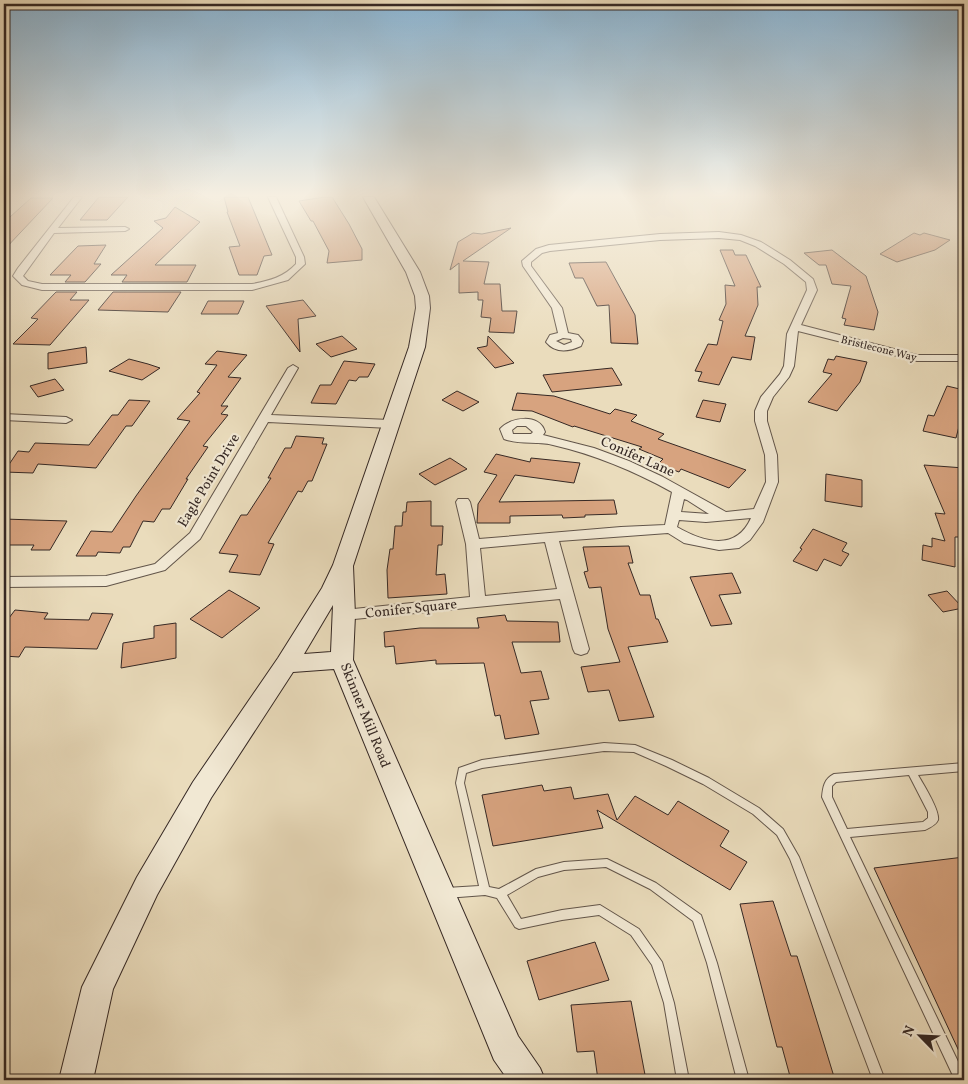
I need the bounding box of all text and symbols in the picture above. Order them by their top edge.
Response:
street label: Bristlecone Way [839,333,918,366]
street label: Eagle Point Drive [174,430,245,531]
street label: Conifer Lane [597,433,678,482]
street label: Conifer Square [364,595,458,624]
street label: Skinner Mill Road [335,660,394,771]
north arrow [896,1012,946,1062]
text: N [899,1023,920,1040]

